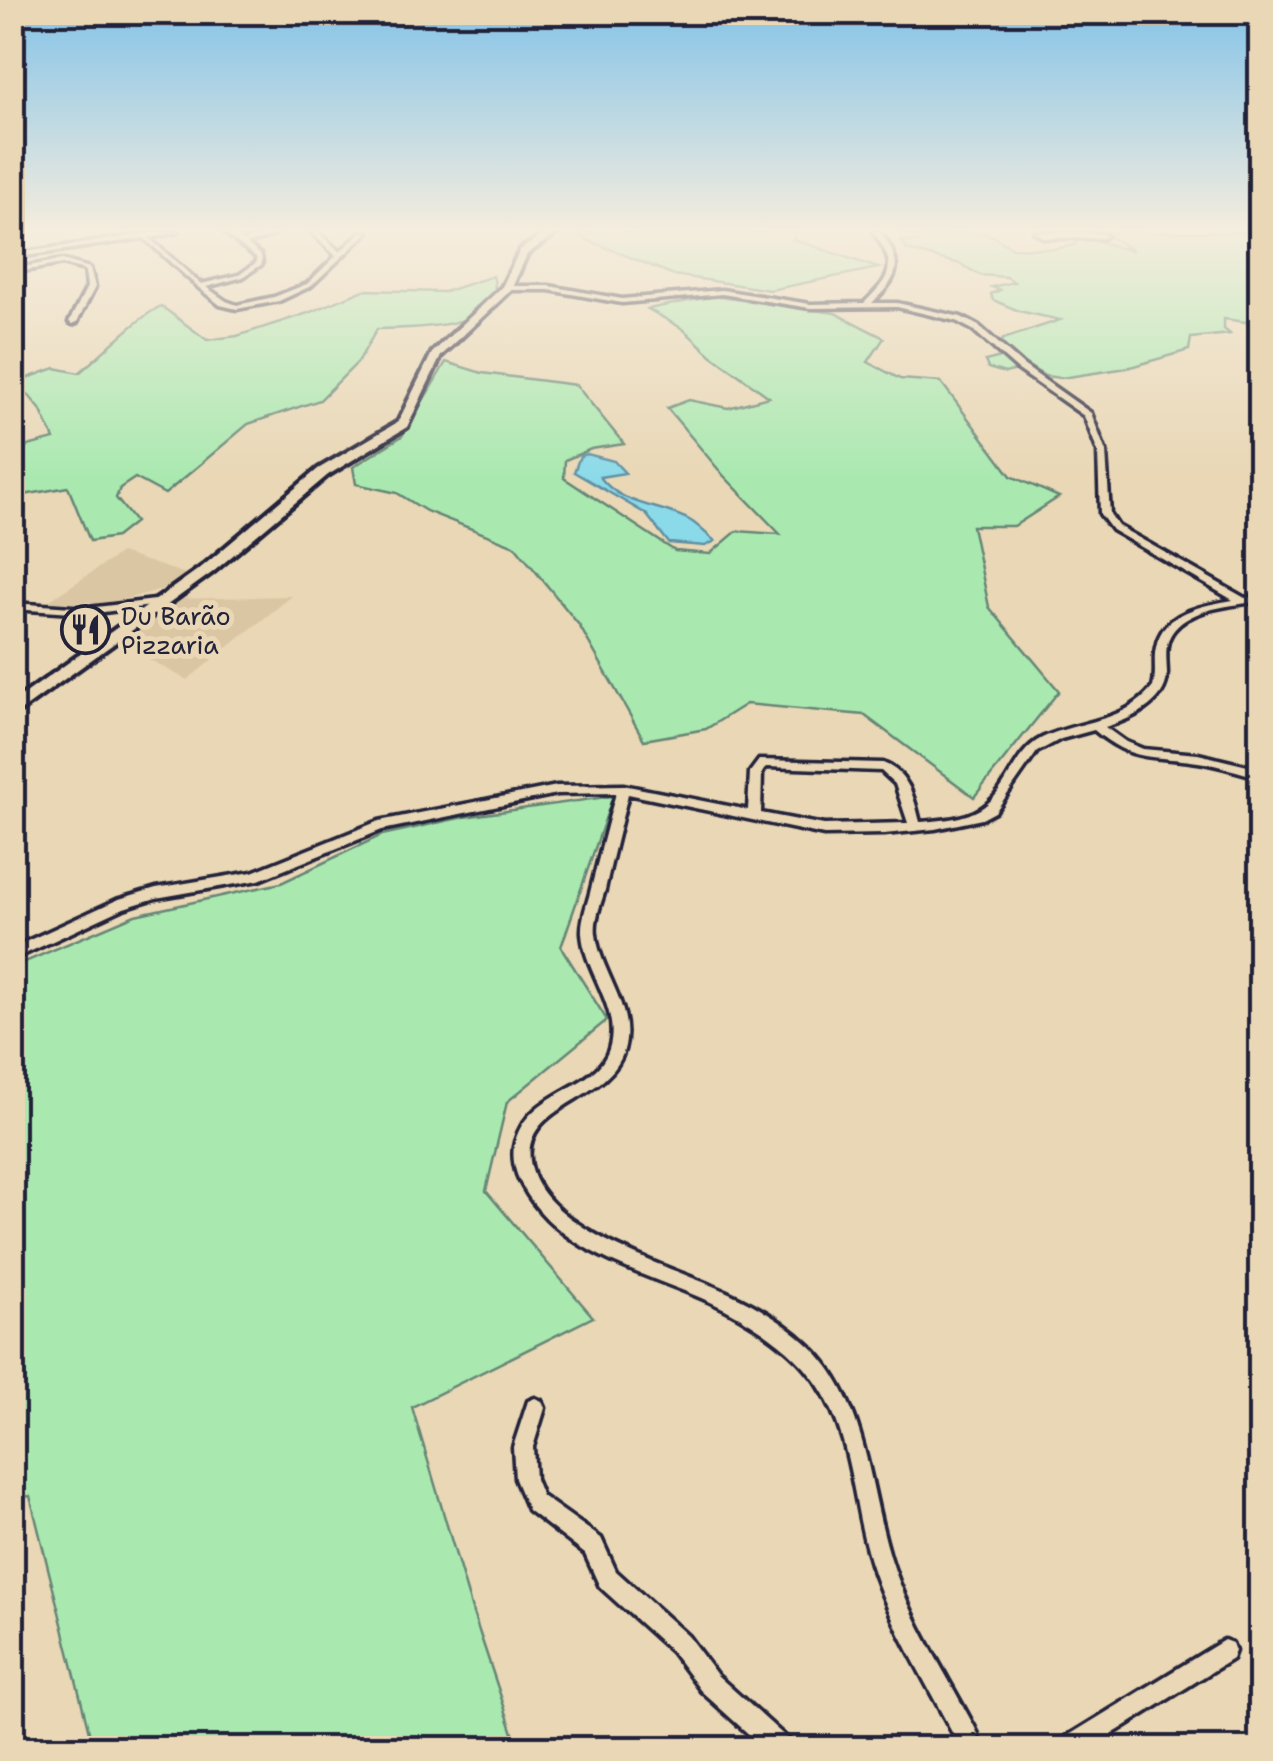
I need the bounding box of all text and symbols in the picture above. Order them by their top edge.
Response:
place label: Du Barão Pizzaria [121,599,231,662]
restaurant icon: Du Barão Pizzaria [60,604,112,656]

